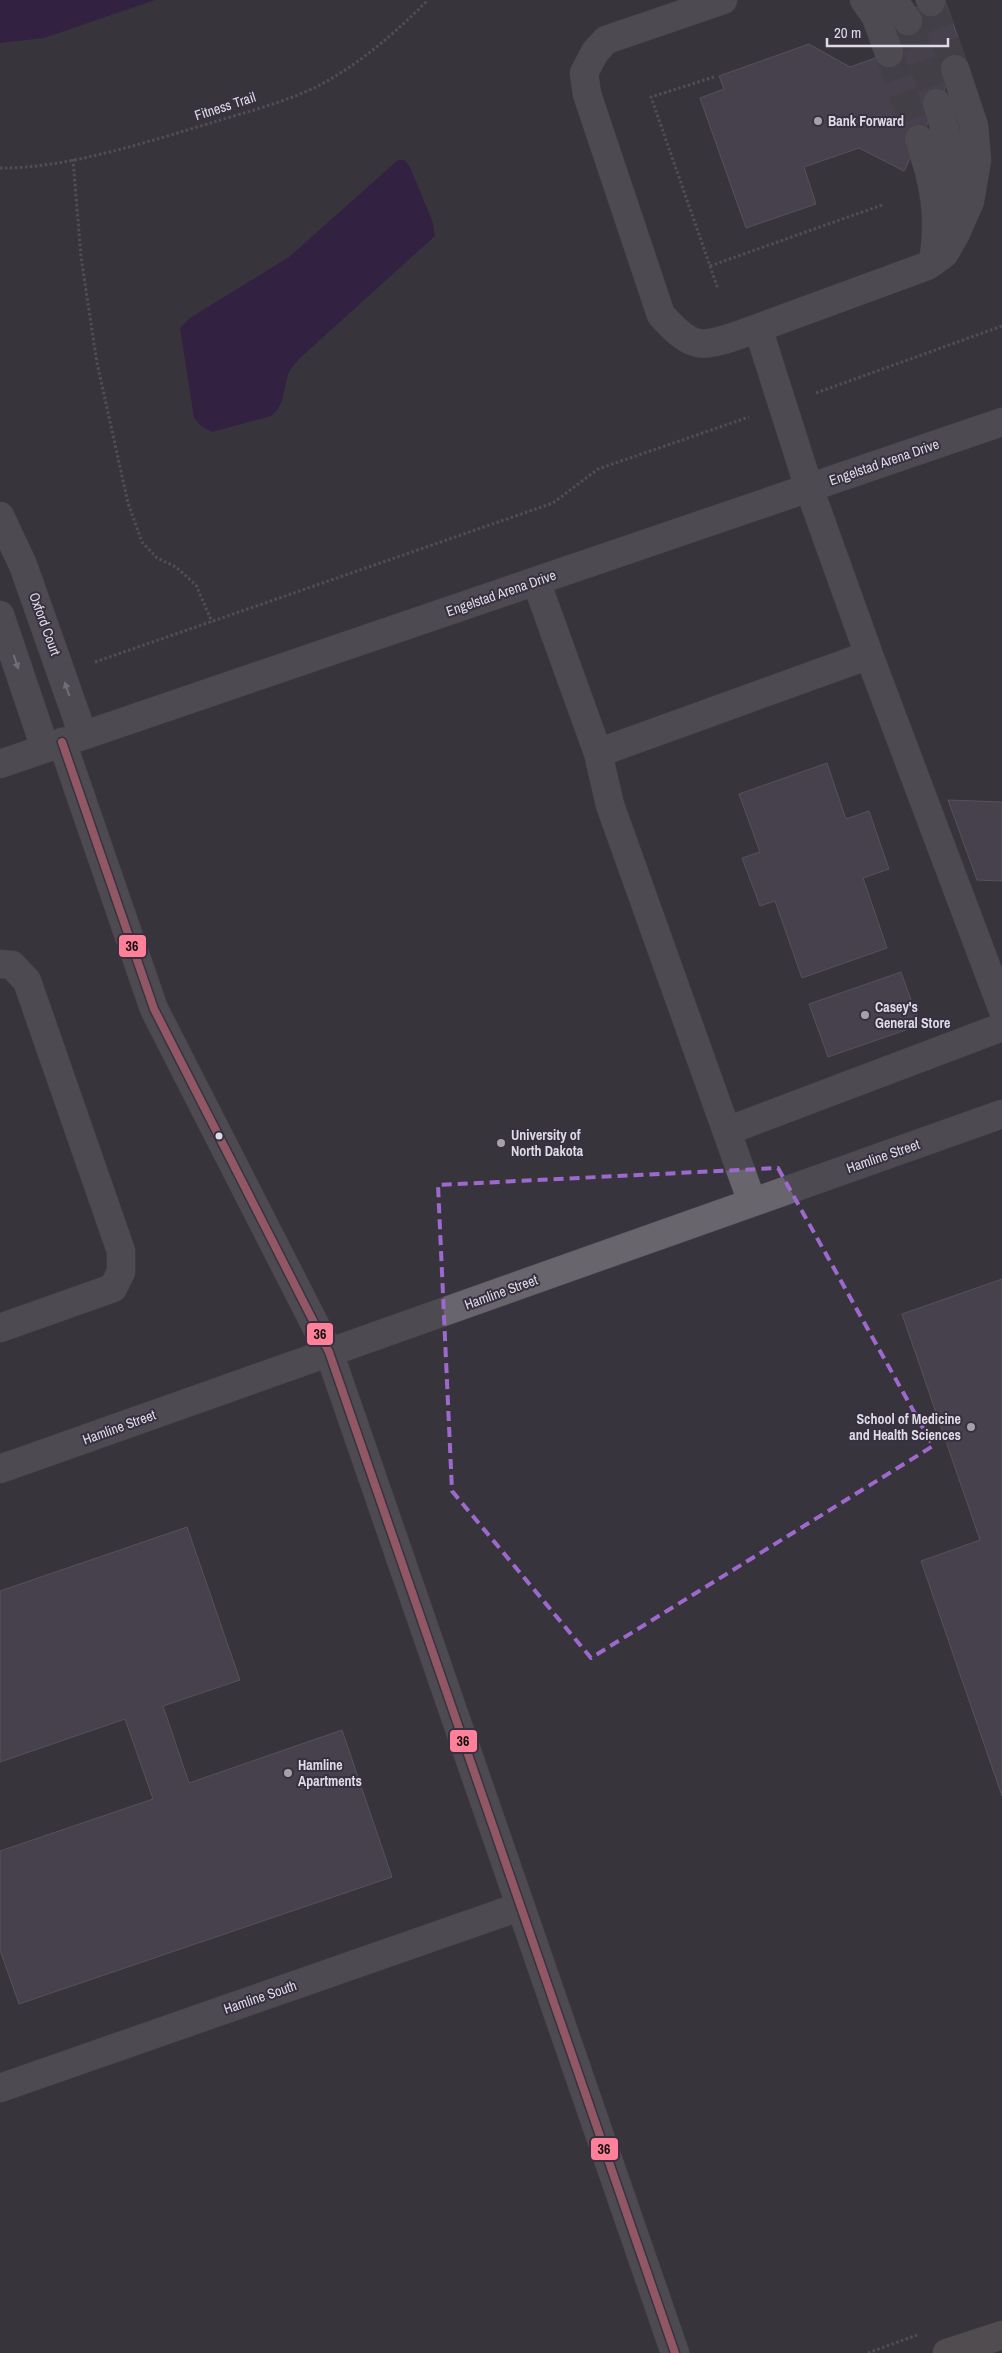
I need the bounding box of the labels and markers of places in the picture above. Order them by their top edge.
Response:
place label: Bank Forward [828,112,904,130]
marker: Bank Forward [812,115,824,127]
place label: Casey's General Store [875,998,950,1032]
marker: Casey's General Store [859,1009,871,1021]
place label: University of North Dakota [511,1126,584,1160]
unlabelled marker [214,1131,224,1141]
marker: University of North Dakota [495,1137,507,1149]
place label: School of Medicine and Health Sciences [849,1410,961,1444]
marker: School of Medicine and Health Sciences [965,1421,977,1433]
place label: Hamline Apartments [298,1756,362,1790]
marker: Hamline Apartments [282,1767,294,1779]

